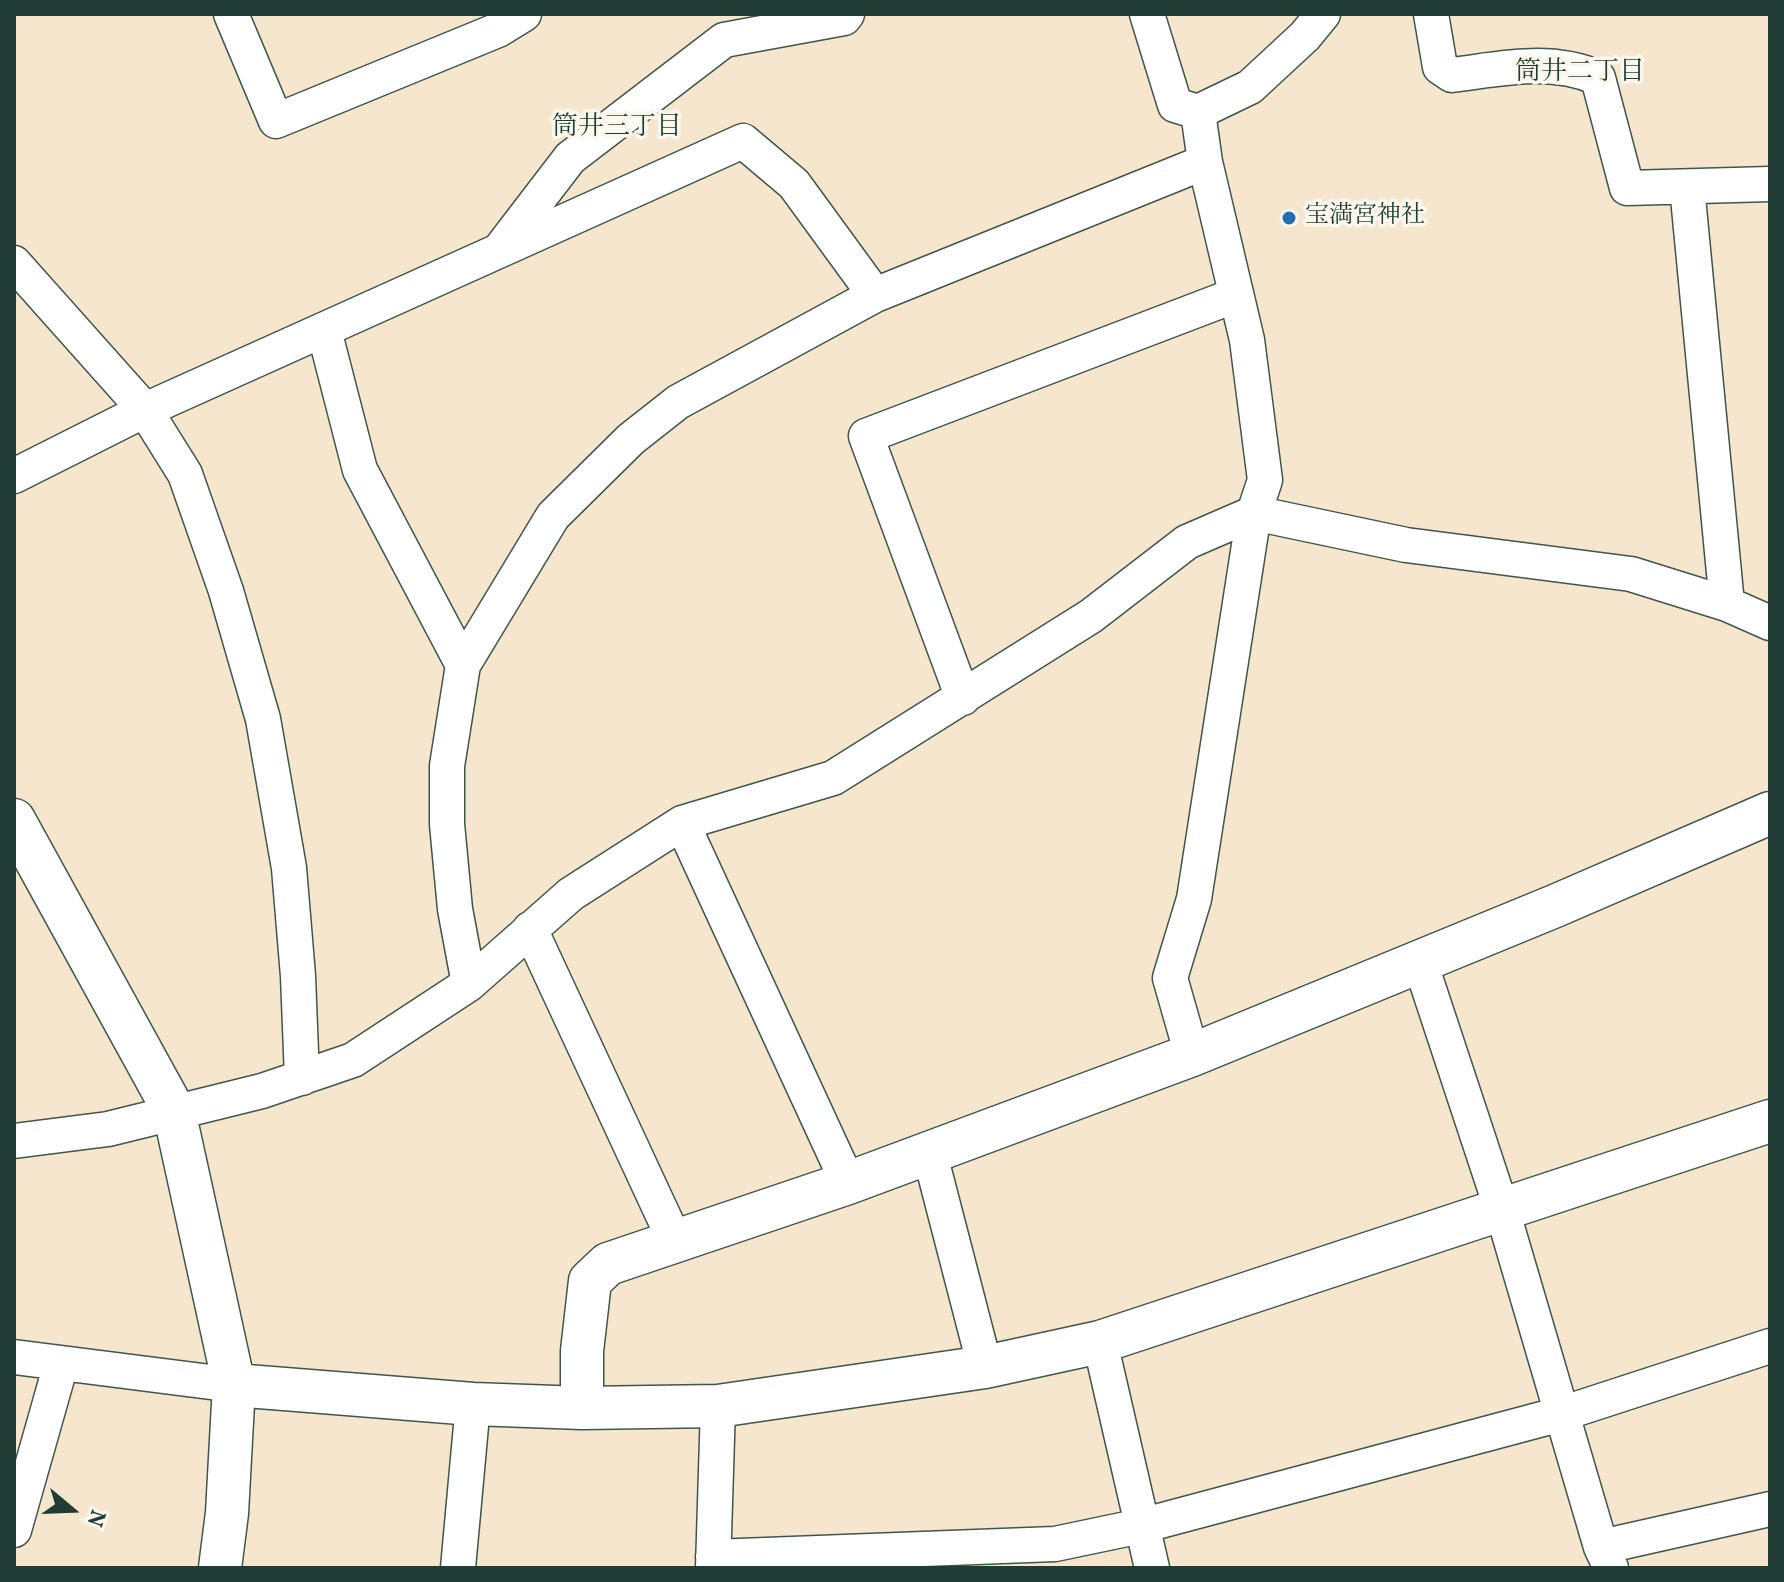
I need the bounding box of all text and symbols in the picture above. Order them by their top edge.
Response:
district label: 筒井二丁目 [1515,58,1645,90]
district label: 筒井三丁目 [552,113,682,145]
place label: 宝満宮神社 [1305,204,1425,232]
marker: 宝満宮神社 [1280,209,1298,227]
north arrow [32,1470,112,1550]
text: N [78,1505,112,1531]

